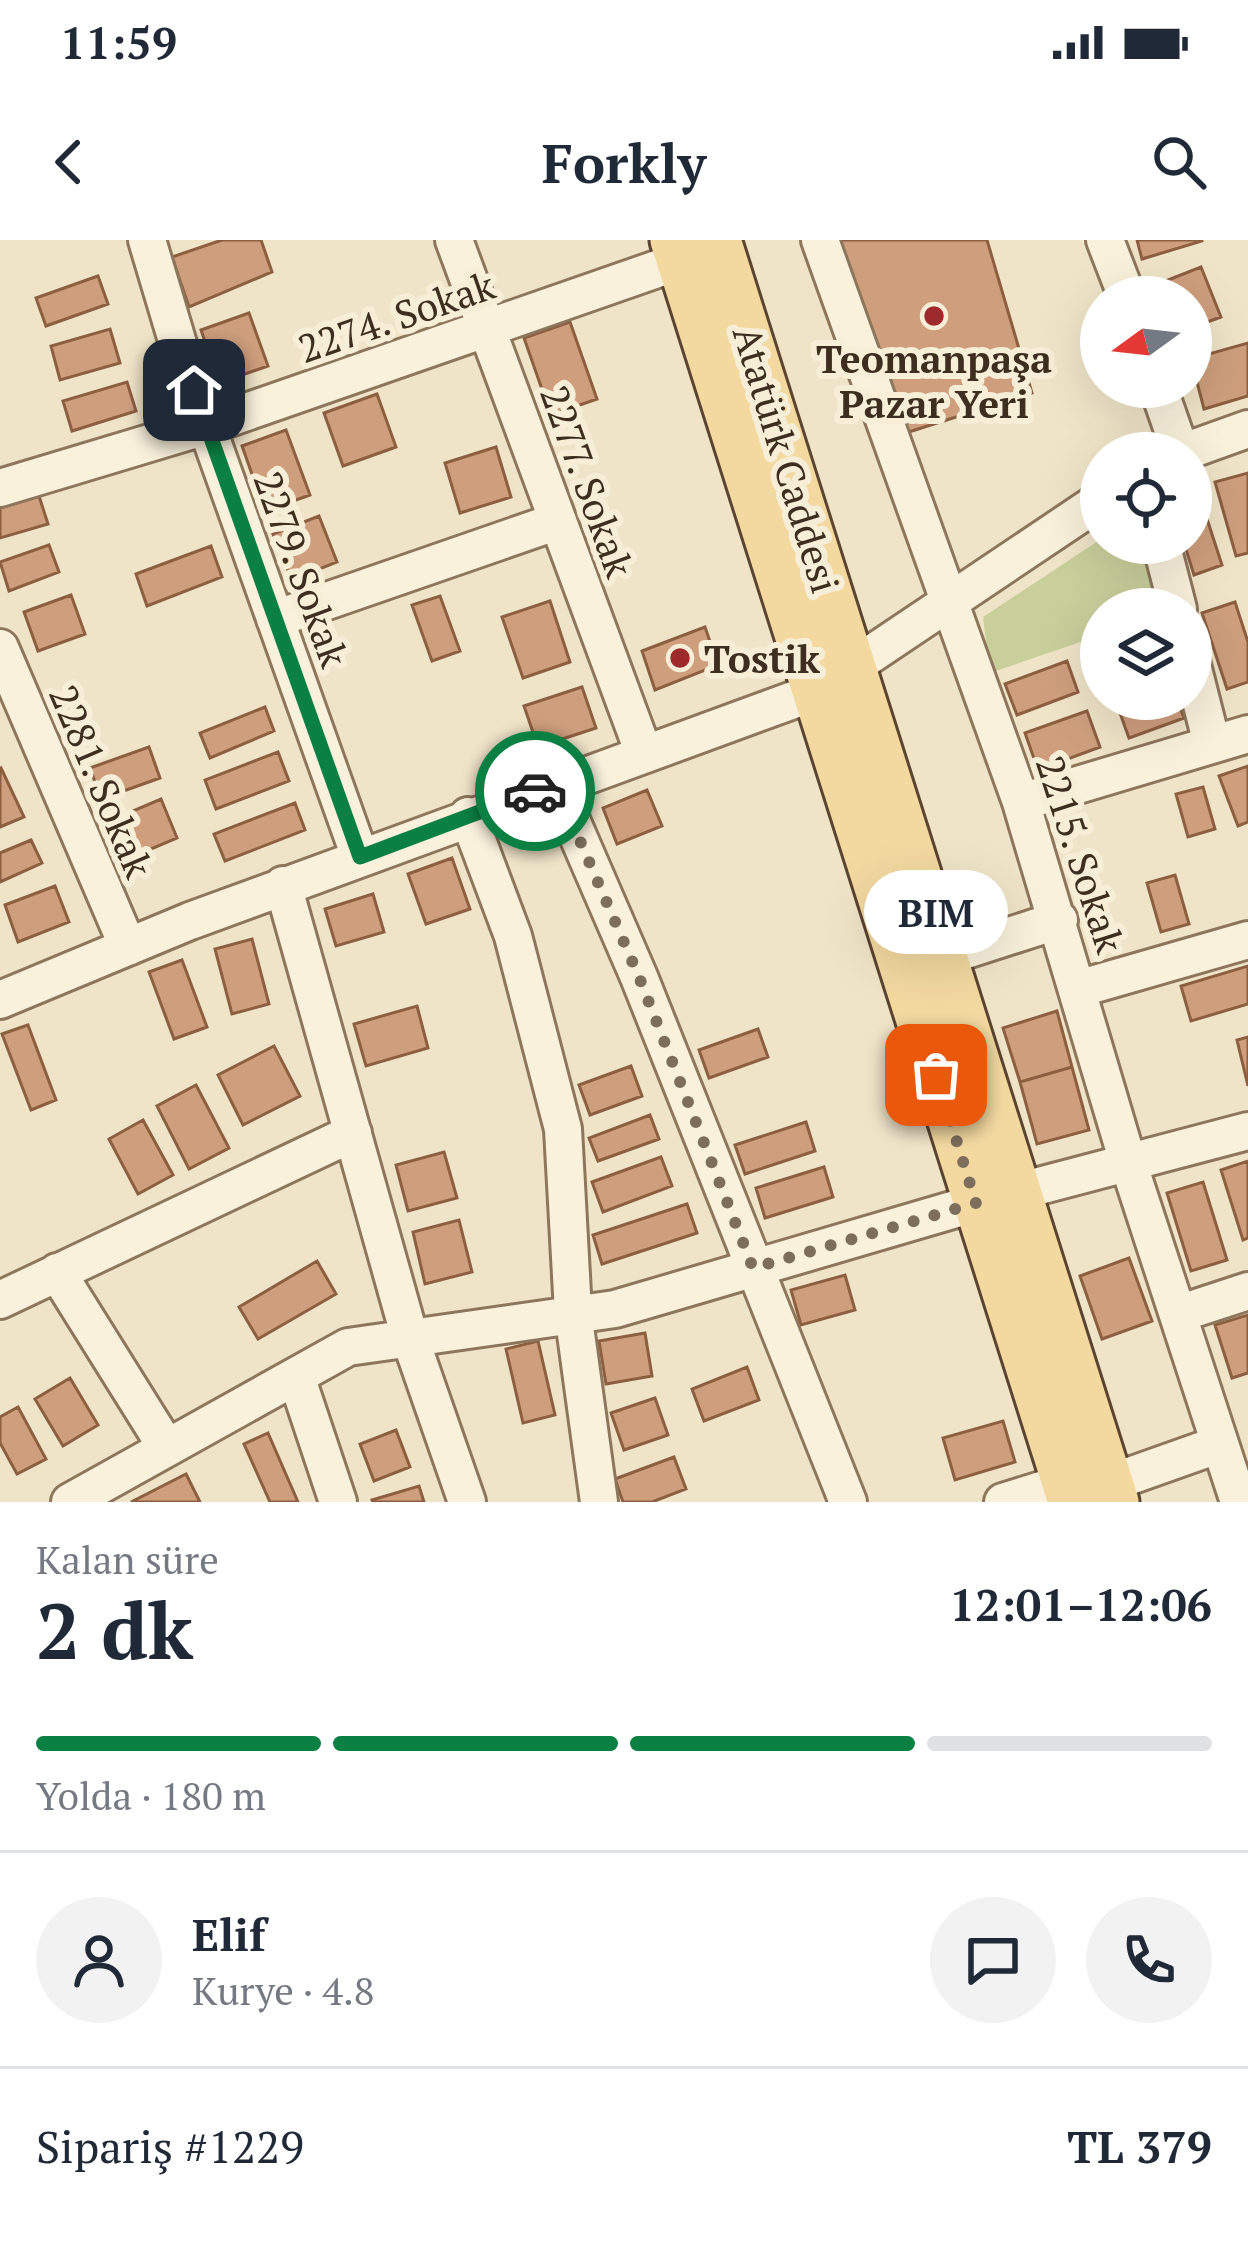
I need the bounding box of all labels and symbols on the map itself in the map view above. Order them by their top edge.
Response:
street label: 2274. Sokak [291,258,502,374]
north arrow [1080,276,1212,408]
marker: Teomanpaşa Pazar Yeri [921,303,947,329]
street label: Atatürk Caddesi [722,319,852,599]
place label: Teomanpaşa Pazar Yeri [816,332,1052,429]
pin [143,339,245,441]
street label: 2277. Sokak [529,378,647,585]
street label: 2279. Sokak [243,464,362,675]
place label: Tostik [704,632,820,684]
marker: Tostik [667,645,693,671]
street label: 2281. Sokak [38,677,166,886]
courier [475,731,595,851]
street label: 2215. Sokak [1025,749,1138,960]
callout: BIM [864,871,1008,955]
pin [885,1024,987,1126]

